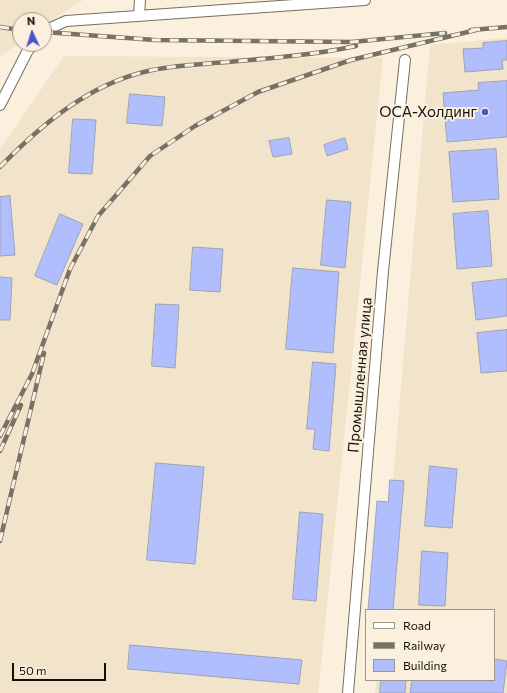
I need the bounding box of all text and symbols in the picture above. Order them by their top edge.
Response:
north arrow [12,12,52,52]
text: N [27,14,36,27]
place label: ОСА-Холдинг [379,103,477,121]
marker: ОСА-Холдинг [480,107,490,117]
street label: Промышленная улица [344,296,376,454]
legend [365,609,495,681]
text: Road [403,618,431,632]
text: Railway [403,638,445,652]
scale bar [14,655,108,681]
text: Building [403,658,447,672]
text: 50 m [19,663,47,677]

